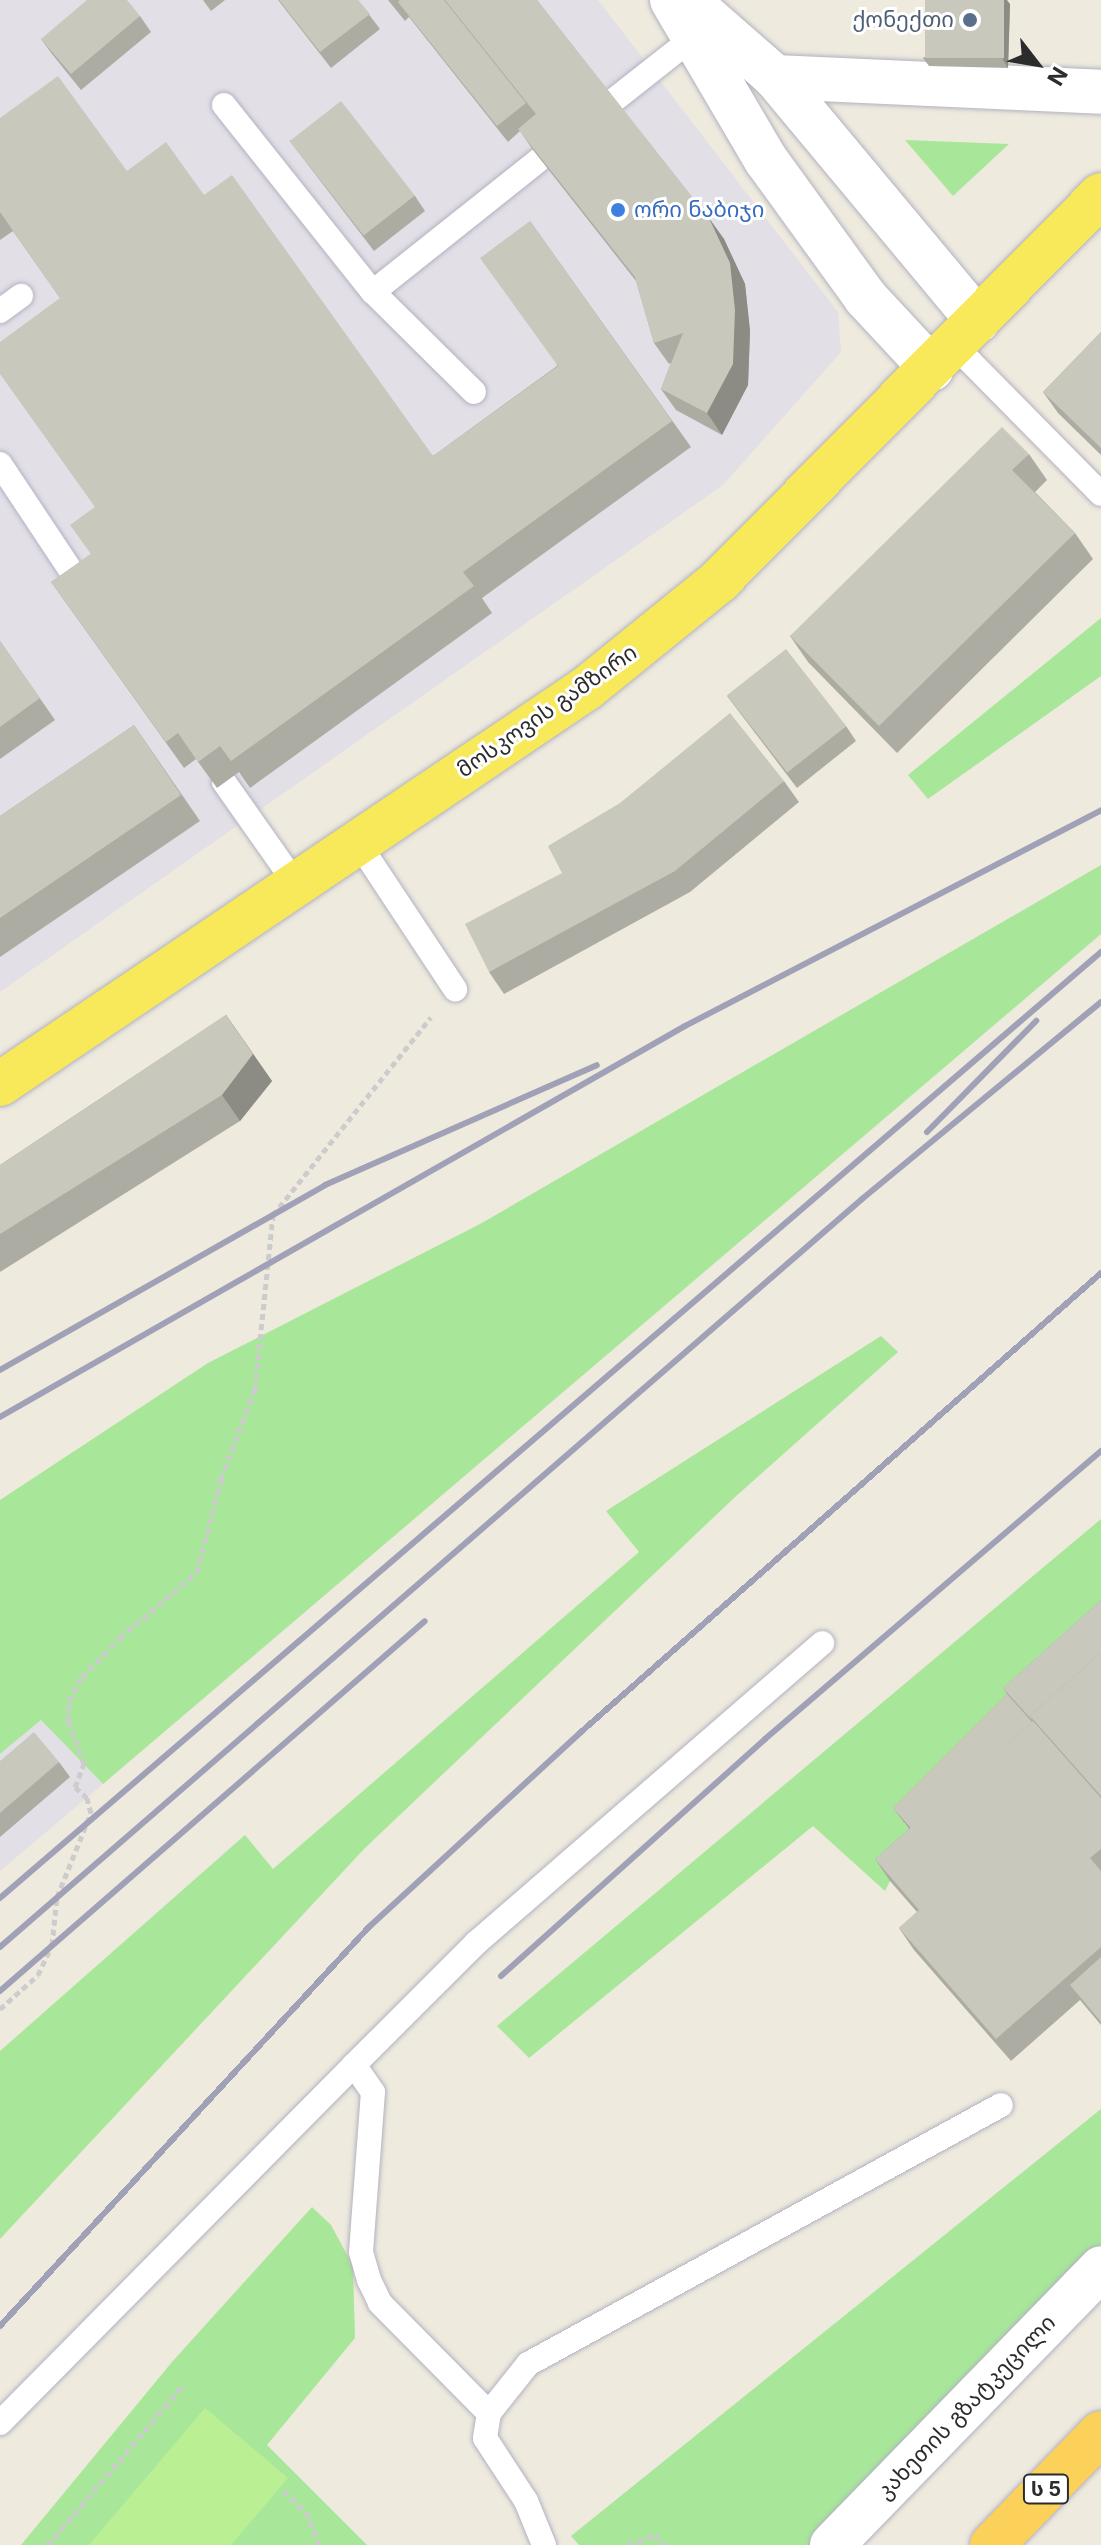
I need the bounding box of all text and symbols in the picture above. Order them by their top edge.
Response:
place label: ქონექთი [852,7,954,33]
marker: ქონექთი [961,11,979,29]
north arrow [997,24,1077,104]
text: N [1042,62,1073,90]
place label: ორი ნაბიჯი [634,197,764,223]
marker: ორი ნაბიჯი [609,201,627,219]
street label: მოსკოვის გამზირი [452,639,642,783]
street label: კახეთის გზატკეცილი [871,2309,1061,2505]
road number: ს 5 [1022,2473,1070,2505]

